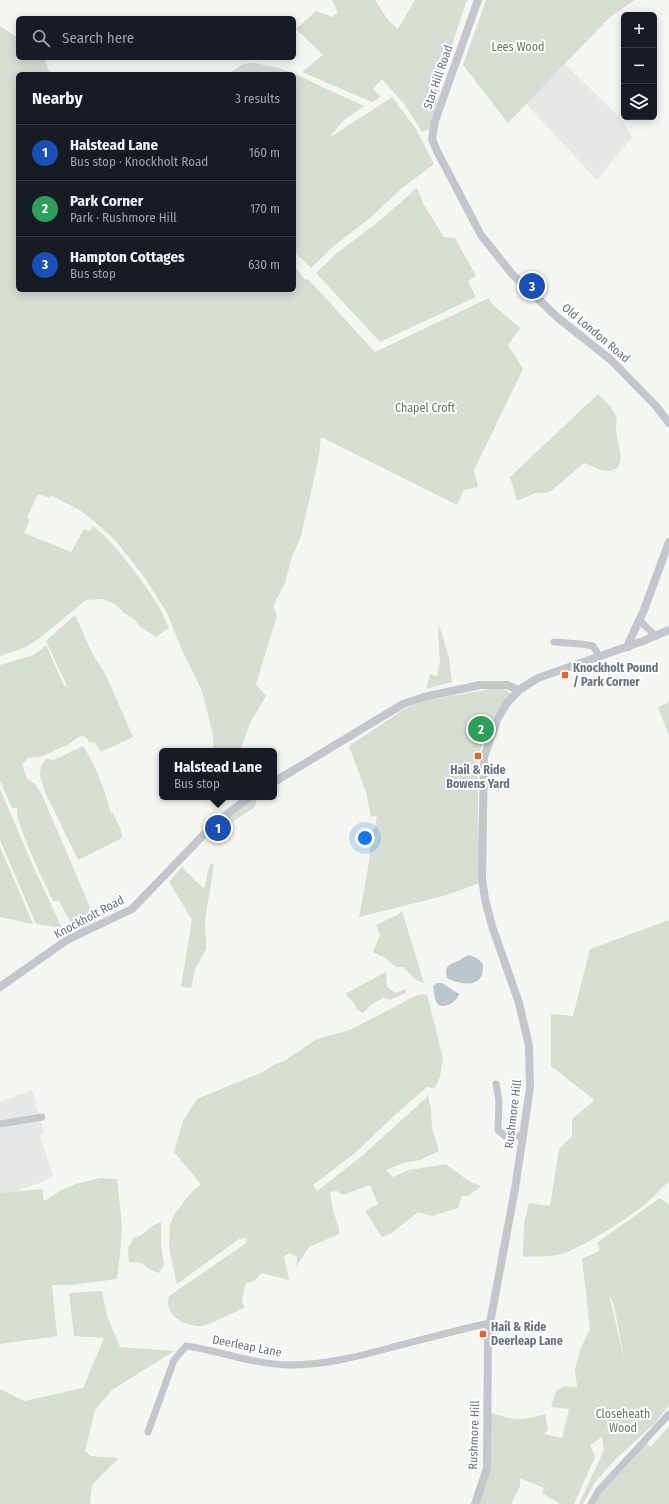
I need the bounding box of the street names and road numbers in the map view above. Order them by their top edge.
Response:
street label: Star Hill Road [420,43,456,111]
street label: Old London Road [559,301,633,365]
street label: Knockholt Road [52,893,126,941]
street label: Rushmore Hill [502,1079,524,1149]
street label: Deerleap Lane [211,1332,283,1360]
street label: Rushmore Hill [466,1400,482,1470]

